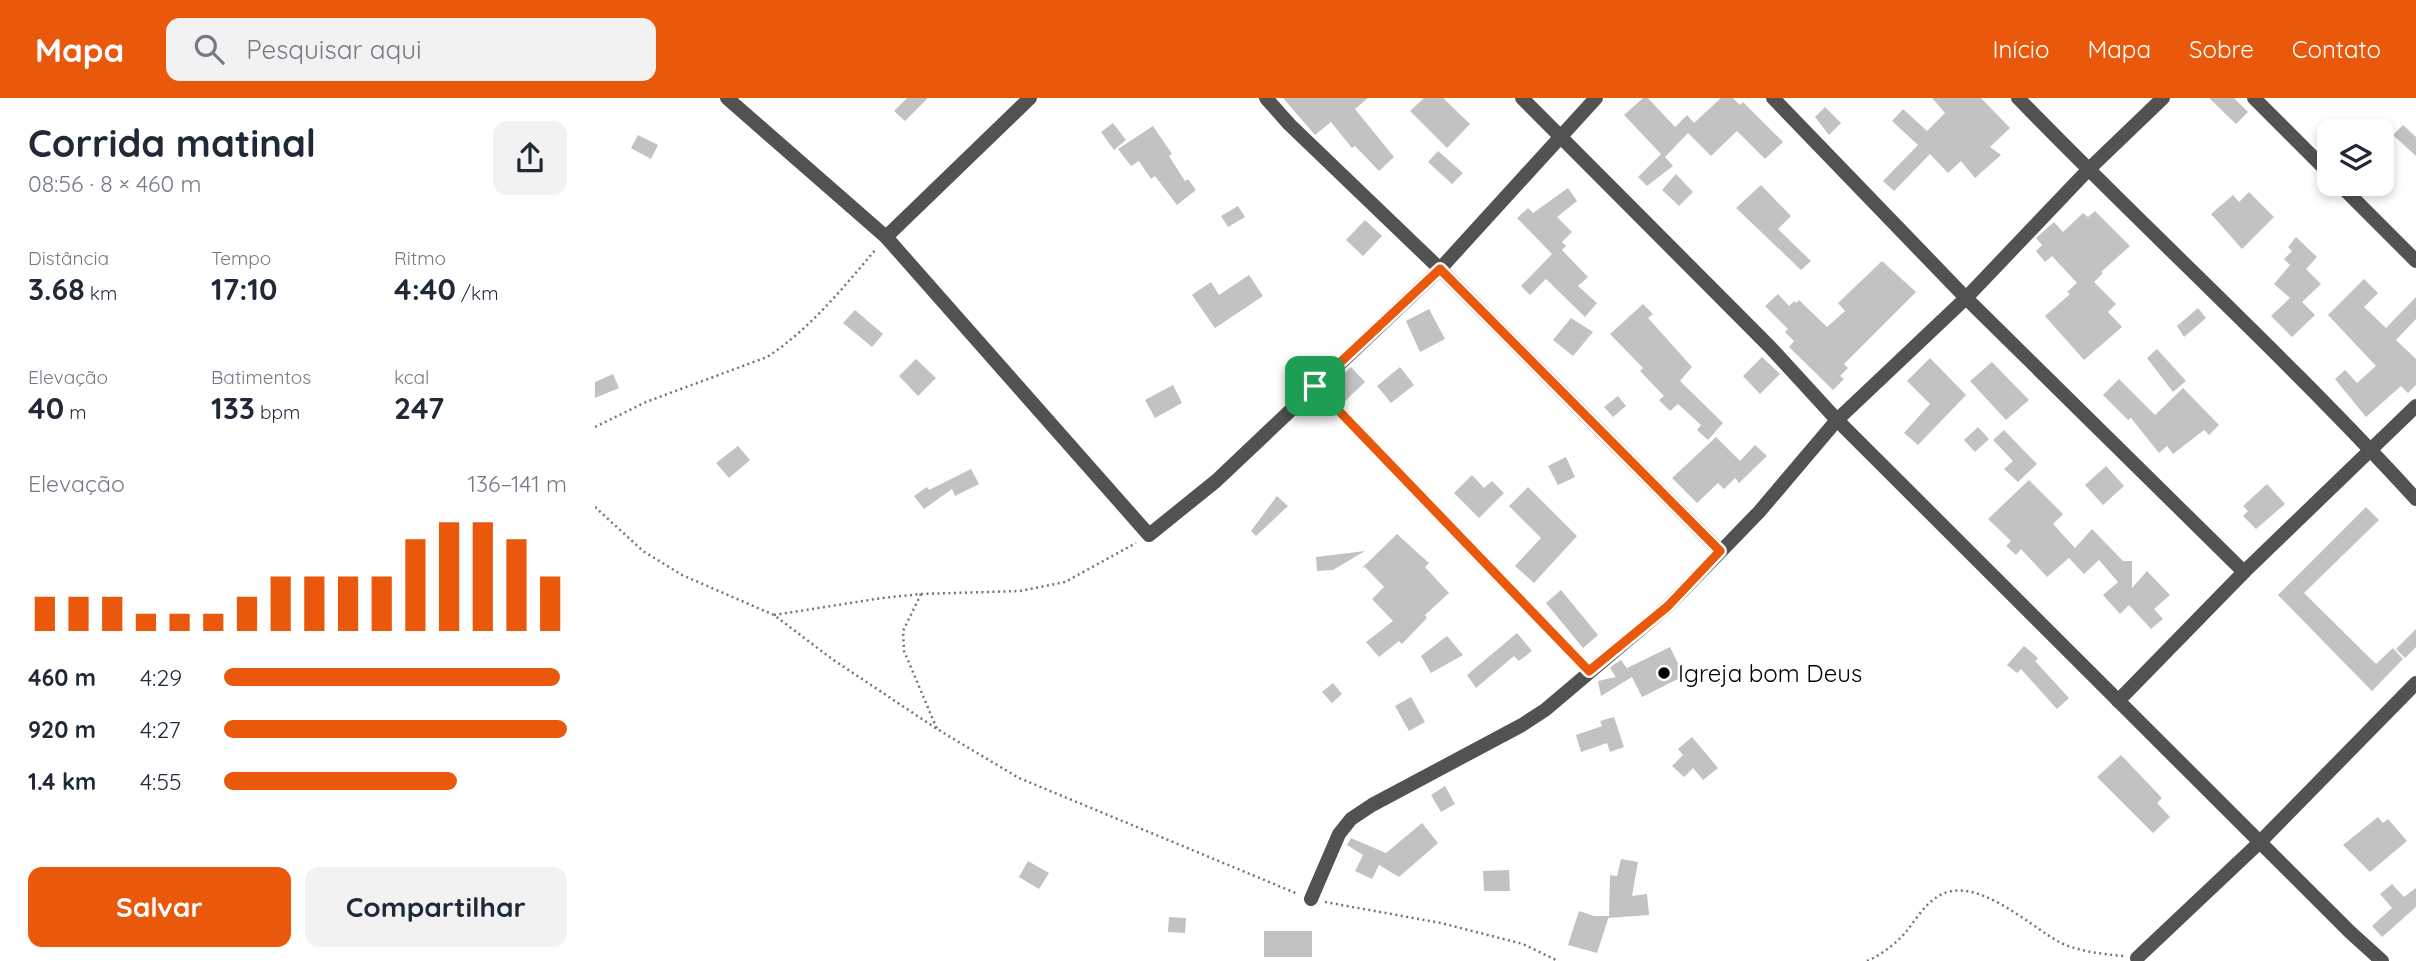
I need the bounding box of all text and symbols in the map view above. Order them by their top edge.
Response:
search box [166,18,656,81]
text: Mapa [35,29,124,70]
icon: search [190,30,228,68]
text: Pesquisar aqui [246,33,422,66]
text: Início [1992,34,2049,64]
text: Mapa [2087,34,2151,64]
text: Sobre [2189,34,2254,64]
text: Contato [2292,34,2381,64]
text: Corrida matinal [28,119,316,167]
map controls [2317,119,2394,196]
button: layers [2317,119,2394,196]
button: share [493,121,567,195]
text: 08:56 · 8 × 460 m [28,169,201,198]
text: Distância [28,246,109,270]
text: Tempo [211,246,271,270]
text: Ritmo [394,246,446,270]
text: 3.68 [28,270,85,308]
text: 17:10 [211,270,277,308]
text: 4:40 [394,270,456,308]
text: km [85,281,117,305]
text: /km [456,281,499,305]
pin [1285,356,1345,416]
text: Elevação [28,365,108,389]
text: Batimentos [211,365,311,389]
text: kcal [394,365,429,389]
icon: arrive [1296,367,1334,405]
text: 40 [28,389,64,427]
text: 133 [211,389,255,427]
text: 247 [394,389,444,427]
text: m [64,400,87,424]
text: bpm [255,400,300,424]
text: Elevação [28,469,125,498]
text: 136–141 m [468,469,567,498]
place label: Igreja bom Deus [1678,658,1862,688]
text: 460 m [28,663,96,692]
text: 4:29 [140,663,182,692]
marker: Igreja bom Deus [1656,665,1672,681]
text: 920 m [28,715,96,744]
text: 4:27 [140,715,181,744]
text: 1.4 km [28,767,96,796]
text: 4:55 [140,767,182,796]
button: Salvar [28,867,291,947]
button: Compartilhar [305,867,567,947]

